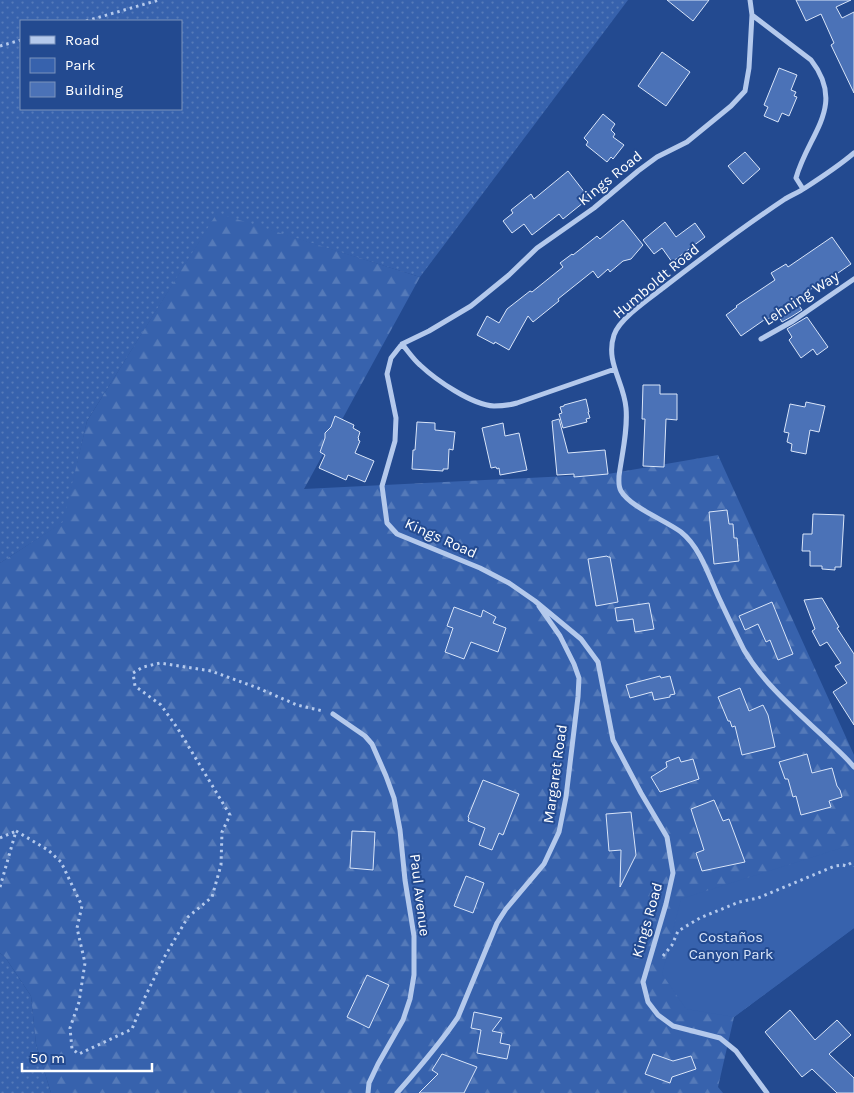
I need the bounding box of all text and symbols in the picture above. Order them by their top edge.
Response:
legend [20,20,182,110]
text: Road [65,31,100,49]
text: Park [65,56,95,74]
text: Building [65,81,123,99]
street label: Kings Road [574,147,646,209]
street label: Humboldt Road [609,240,703,322]
street label: Lehning Way [760,267,842,329]
street label: Kings Road [402,514,480,562]
street label: Margaret Road [539,723,571,825]
street label: Paul Avenue [406,853,434,937]
street label: Kings Road [628,880,666,960]
park label: Costaños Canyon Park [689,928,773,963]
scale bar [22,1040,152,1072]
text: 50 m [30,1049,65,1067]

